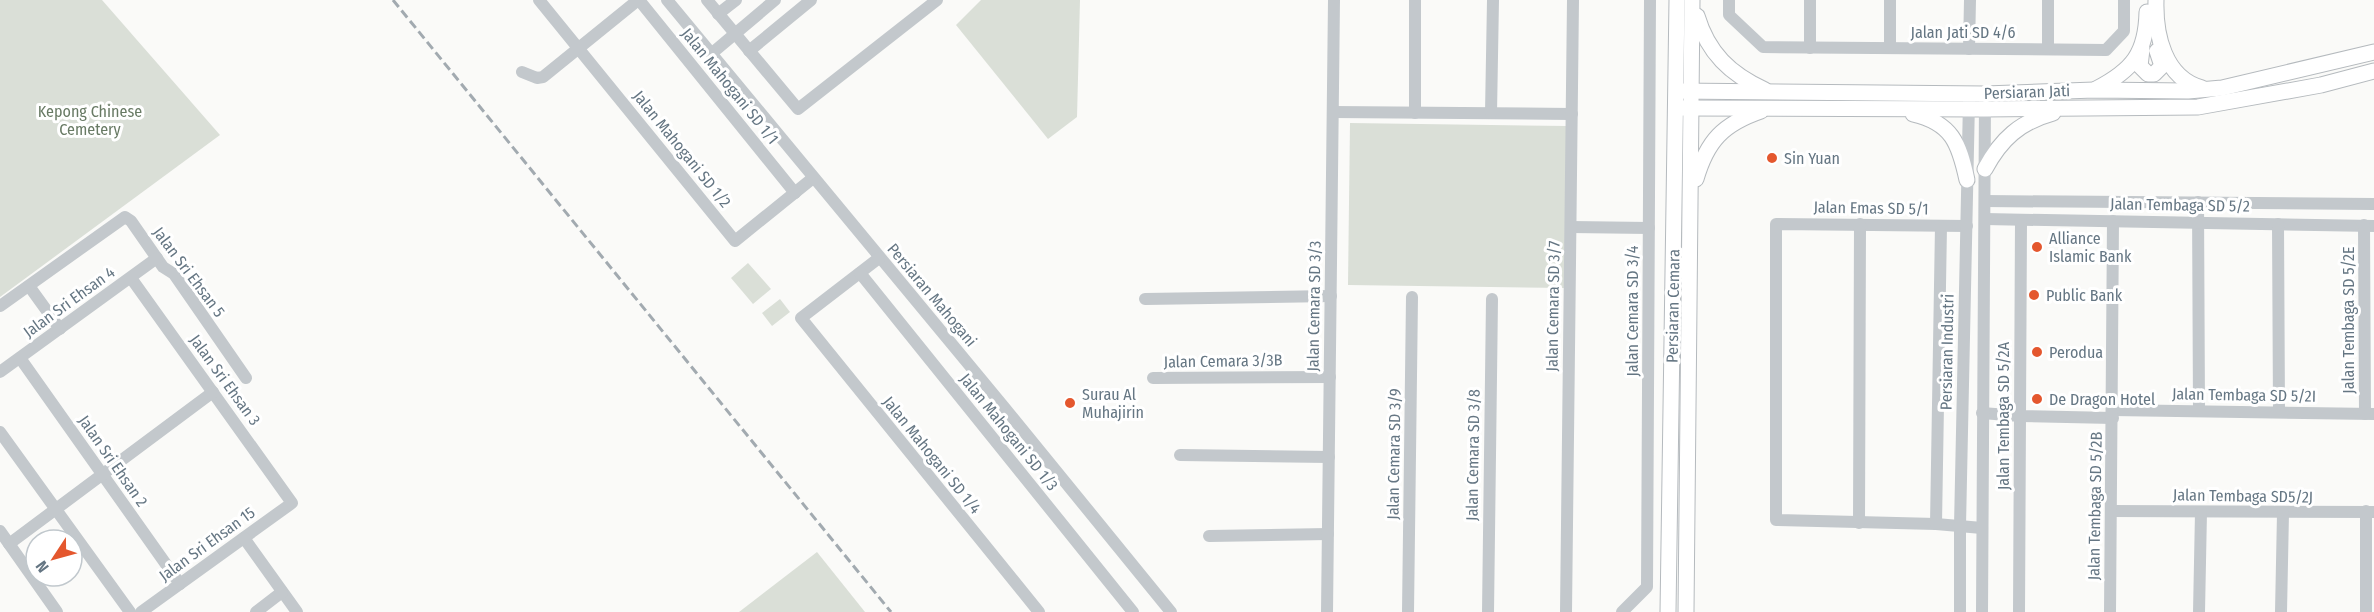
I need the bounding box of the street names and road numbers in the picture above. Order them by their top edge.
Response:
street label: Jalan Jati SD 4/6 [1911,23,2015,42]
street label: Jalan Mahogani SD 1/1 [677,24,783,148]
street label: Persiaran Jati [1983,81,2071,103]
street label: Jalan Mahogani SD 1/2 [629,87,735,211]
street label: Jalan Tembaga SD 5/2 [2110,194,2250,216]
street label: Jalan Emas SD 5/1 [1813,197,1929,219]
street label: Jalan Sri Ehsan 5 [149,223,229,321]
street label: Persiaran Mahogani [883,240,981,350]
street label: Jalan Cemara SD 3/3 [1303,240,1325,372]
street label: Jalan Cemara SD 3/7 [1542,240,1564,371]
street label: Jalan Cemara SD 3/4 [1623,245,1642,377]
street label: Jalan Tembaga SD 5/2E [2339,246,2358,394]
street label: Persiaran Cemara [1663,249,1683,363]
street label: Jalan Sri Ehsan 4 [20,262,118,341]
street label: Persiaran Industri [1936,294,1958,410]
street label: Jalan Sri Ehsan 3 [186,331,264,429]
street label: Jalan Tembaga SD 5/2A [1994,341,2013,490]
street label: Jalan Cemara 3/3B [1164,350,1283,372]
street label: Jalan Mahogani SD 1/3 [956,370,1062,494]
street label: Jalan Tembaga SD 5/2I [2172,384,2316,406]
street label: Jalan Cemara SD 3/9 [1383,388,1405,520]
street label: Jalan Cemara SD 3/8 [1462,389,1484,521]
street label: Jalan Mahogani SD 1/4 [879,393,985,518]
street label: Jalan Sri Ehsan 2 [74,412,152,510]
street label: Jalan Tembaga SD 5/2B [2084,431,2106,580]
street label: Jalan Tembaga SD5/2J [2173,485,2313,507]
street label: Jalan Sri Ehsan 15 [155,503,259,585]

